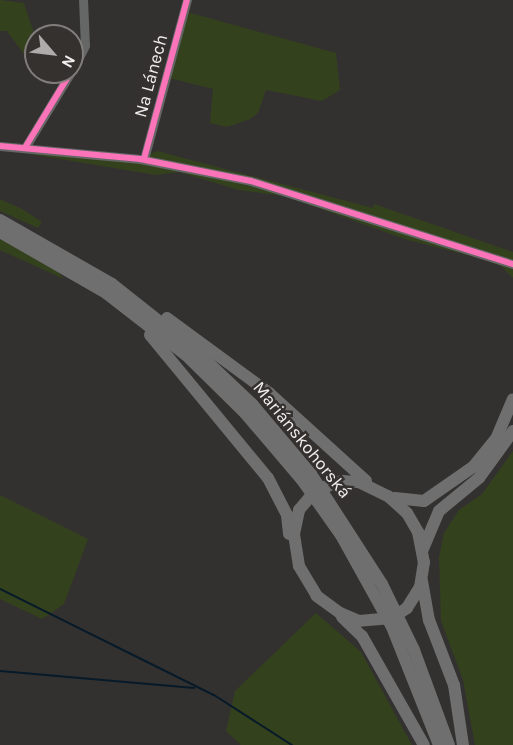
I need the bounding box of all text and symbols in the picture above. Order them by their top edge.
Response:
north arrow [24,24,84,84]
street label: Na Lánech [130,32,172,120]
text: N [57,52,80,71]
street label: Mariánskohorská [248,377,356,503]

